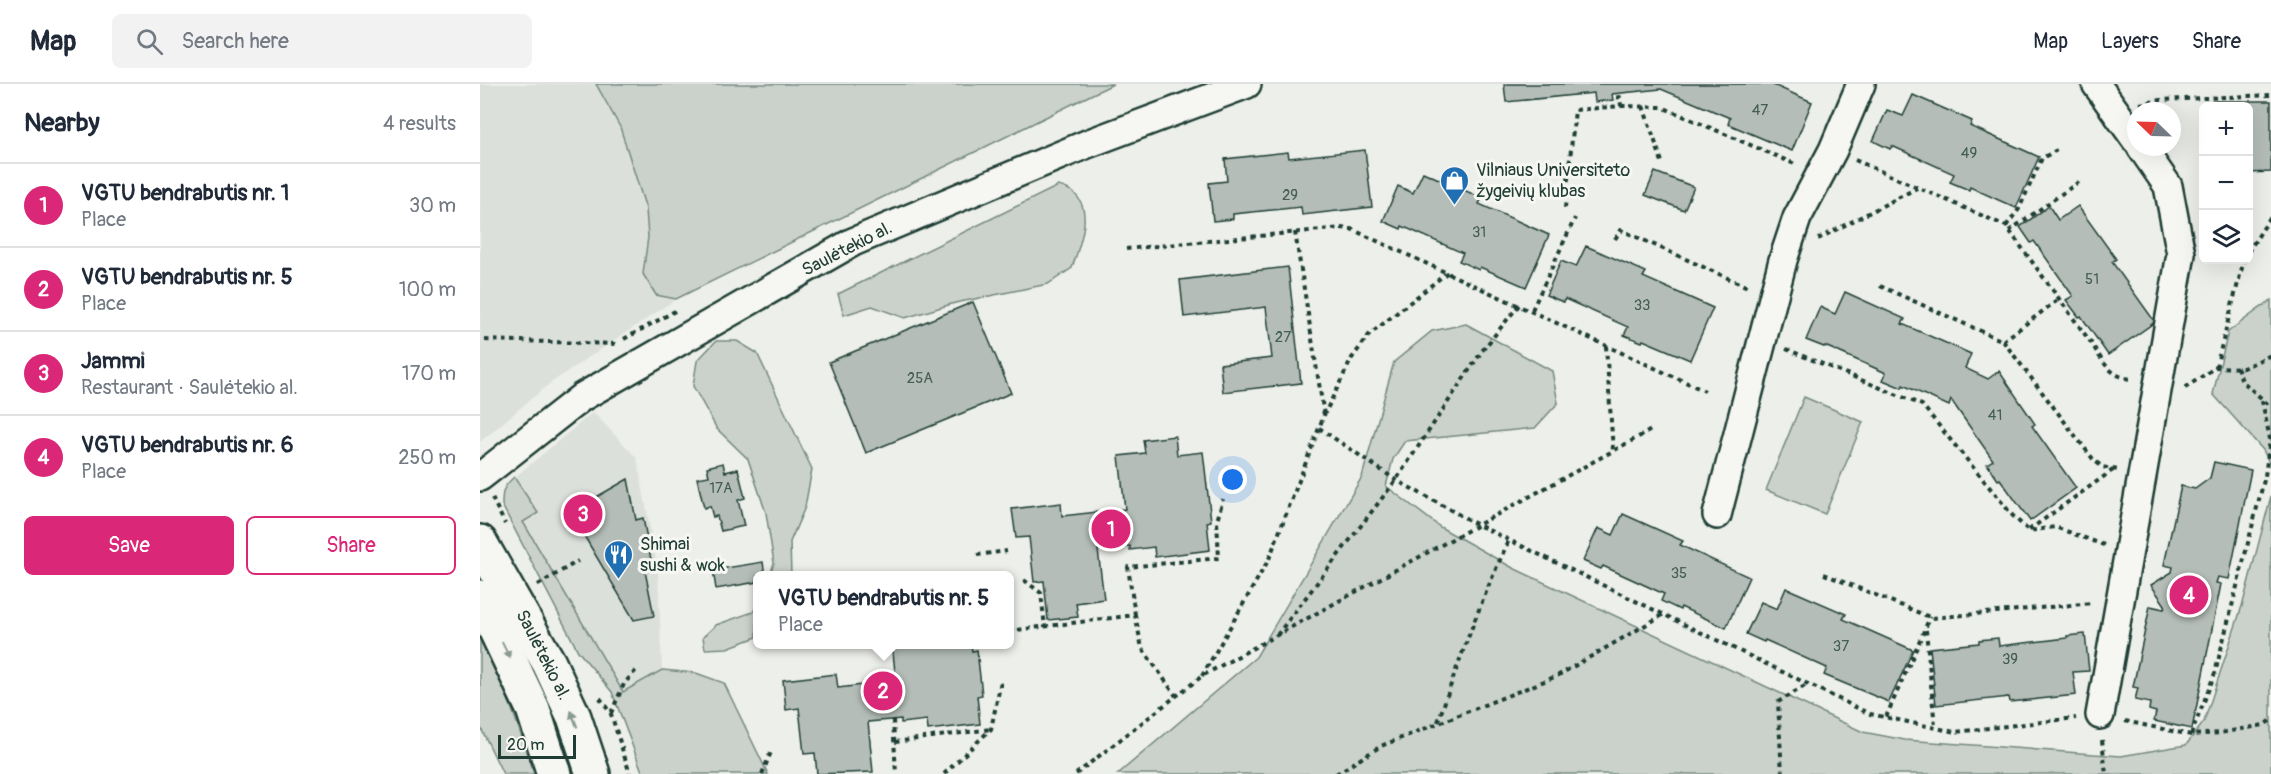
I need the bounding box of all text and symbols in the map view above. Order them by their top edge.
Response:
search box [112,14,532,68]
text: Map [30,24,76,59]
icon: search [133,25,166,58]
text: Search here [181,27,289,55]
text: Map [2033,28,2068,55]
text: Layers [2101,28,2159,55]
text: Share [2192,28,2241,55]
house number: 47 [1752,101,1768,120]
north arrow [2127,102,2181,156]
map controls [2199,102,2253,264]
button: + [2199,102,2253,156]
text: Nearby [24,107,100,139]
text: 4 results [383,111,456,136]
house number: 49 [1961,144,1977,163]
button: − [2199,156,2253,210]
place label: Vilniaus Universiteto žygeivių klubas [1476,159,1631,203]
shop icon: Vilniaus Universiteto žygeivių klubas [1439,164,1471,206]
text: VGTU bendrabutis nr. 1 [81,179,289,207]
house number: 29 [1282,186,1298,205]
text: 1 [40,193,47,218]
text: 30 m [409,193,456,218]
text: Place [81,207,126,232]
button: layers [2199,210,2253,264]
street label: Saulėtekio al. [798,216,896,282]
house number: 31 [1472,223,1486,242]
text: VGTU bendrabutis nr. 5 [81,263,293,291]
house number: 51 [2085,270,2099,289]
text: 2 [38,277,49,302]
text: 100 m [399,277,456,302]
text: Place [81,291,126,316]
house number: 33 [1634,296,1650,315]
house number: 27 [1275,328,1291,347]
text: Jammi [81,347,145,375]
text: 3 [38,361,49,386]
text: 170 m [402,361,456,386]
house number: 25A [907,369,933,388]
text: Restaurant · Saulėtekio al. [81,375,298,400]
house number: 41 [1988,406,2002,425]
text: VGTU bendrabutis nr. 6 [81,431,293,459]
text: 4 [38,445,49,470]
text: 250 m [398,445,456,470]
text: Place [81,459,126,484]
your location [1218,465,1247,494]
house number: 17A [709,479,733,498]
pin: 3 [564,492,602,536]
pin: 1 [1092,506,1130,552]
button: Save [24,516,234,575]
button: Share [246,516,456,575]
place label: Shimai sushi & wok [640,533,726,577]
restaurant icon: Shimai sushi & wok [603,538,635,580]
house number: 35 [1671,564,1687,583]
popup [753,571,1014,649]
pin: 4 [2170,572,2208,618]
text: VGTU bendrabutis nr. 5 [778,584,989,612]
street label: Saulėtekio al. [510,606,576,704]
text: Place [778,612,823,637]
house number: 37 [1833,637,1849,656]
one-way arrow [502,641,511,658]
house number: 39 [2002,650,2018,669]
pin: 2 [864,668,902,714]
one-way arrow [569,710,578,728]
scale bar [498,732,576,760]
text: 20 m [507,735,545,755]

